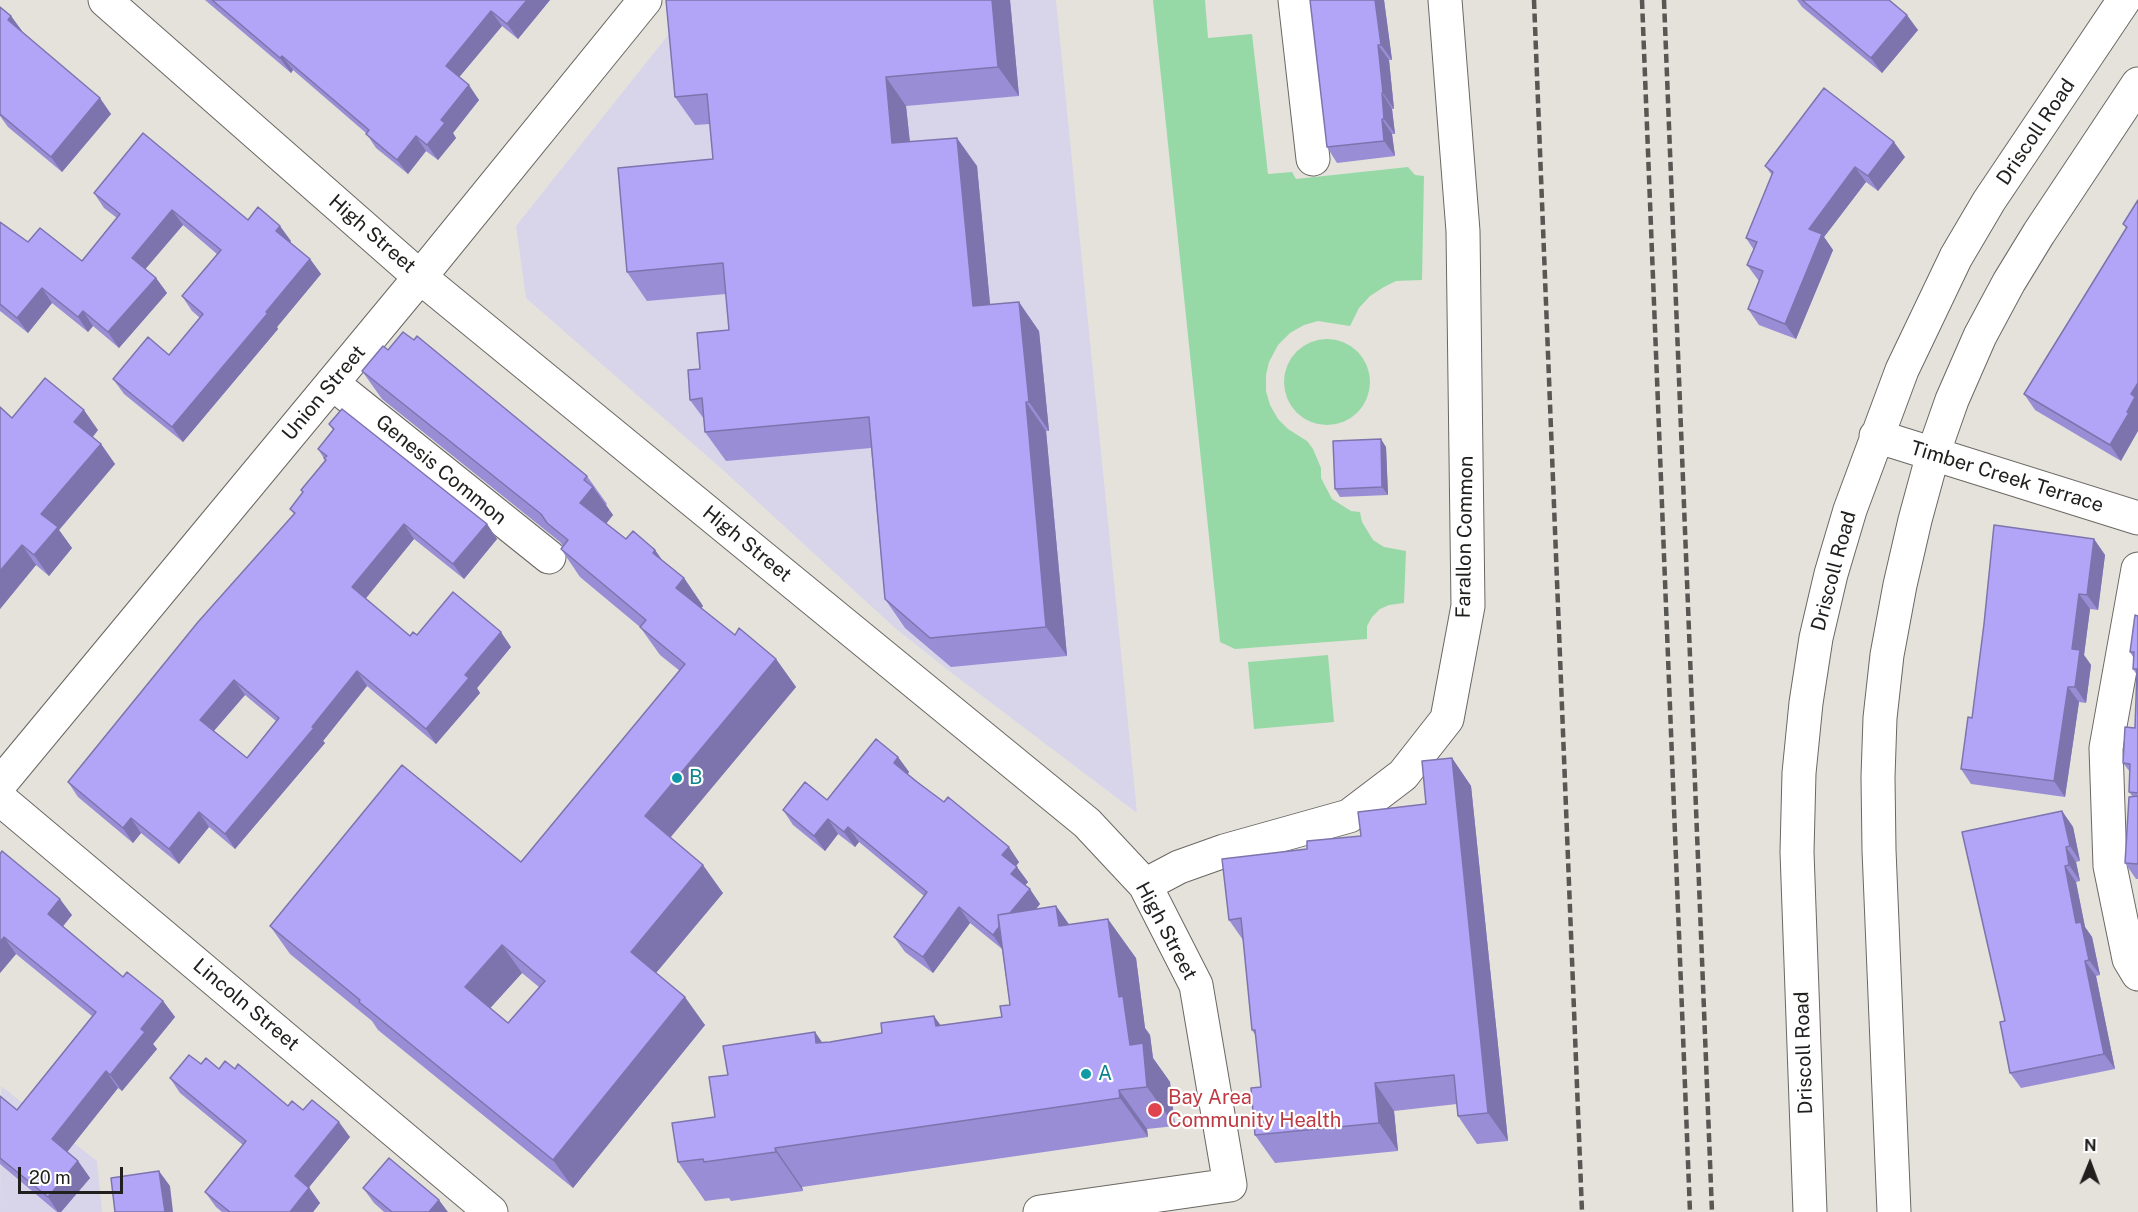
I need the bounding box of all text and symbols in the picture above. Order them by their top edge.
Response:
street label: Driscoll Road [1992,74,2080,190]
street label: High Street [324,190,420,278]
street label: Union Street [277,341,371,445]
street label: Genesis Common [371,410,511,530]
street label: Timber Creek Terrace [1908,436,2106,518]
street label: Farallon Common [1452,455,1478,619]
street label: High Street [698,501,796,587]
street label: Driscoll Road [1807,509,1861,633]
place label: B [689,766,702,790]
marker: B [670,771,684,785]
street label: High Street [1130,878,1202,984]
street label: Lincoln Street [188,954,304,1056]
street label: Driscoll Road [1790,991,1818,1115]
place label: A [1098,1062,1112,1086]
marker: A [1079,1067,1093,1081]
place label: Bay Area Community Health [1168,1086,1341,1133]
marker: Bay Area Community Health [1146,1101,1164,1119]
north arrow [2060,1134,2120,1194]
text: N [2084,1136,2097,1155]
scale bar [21,1155,126,1193]
text: 20 m [29,1167,71,1188]

